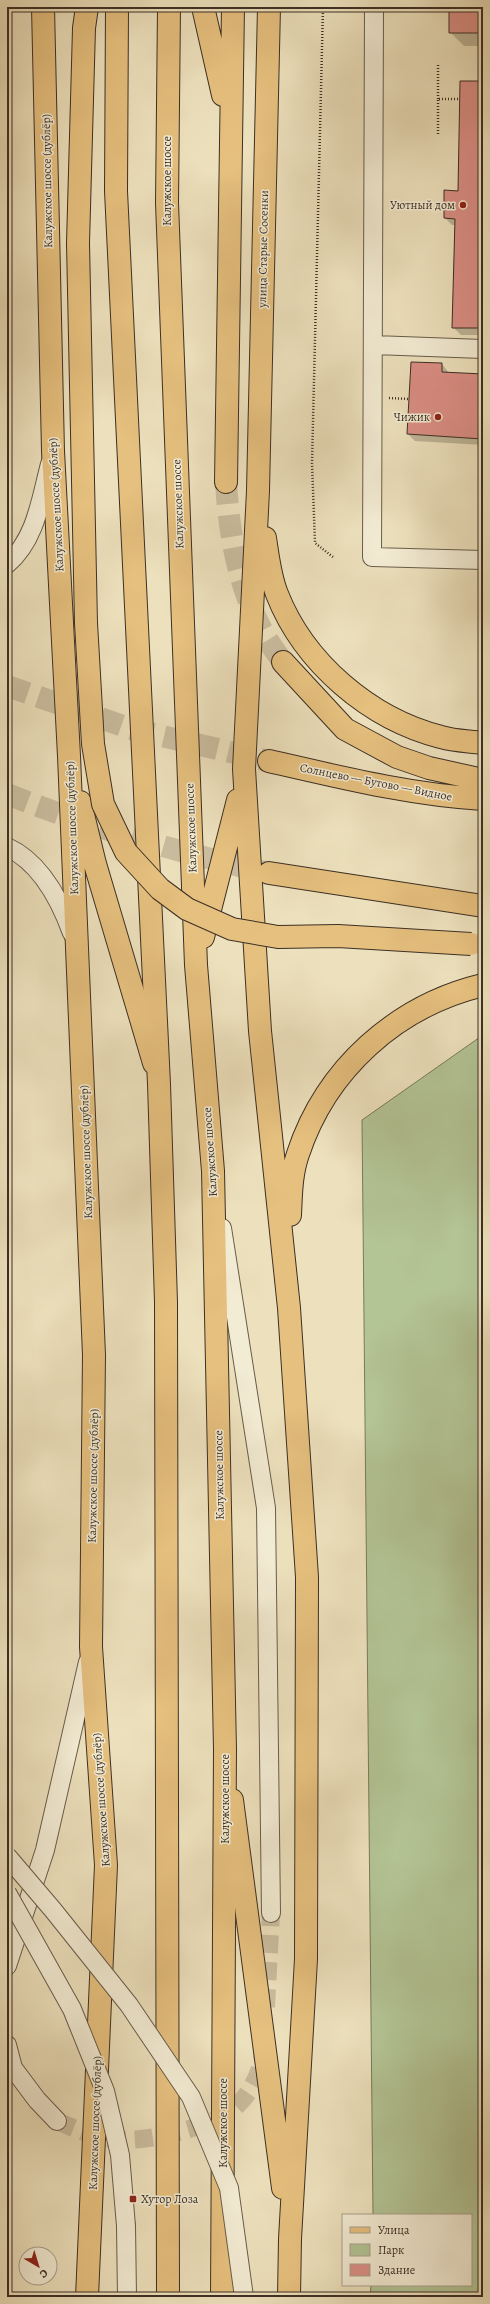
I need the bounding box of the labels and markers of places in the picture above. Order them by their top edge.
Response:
place label: Уютный дом [390,197,455,213]
marker: Уютный дом [458,200,468,210]
place label: Чижик [394,409,430,425]
marker: Чижик [433,412,443,422]
place label: Хутор Лоза [141,2191,199,2207]
marker: Хутор Лоза [128,2194,138,2204]

